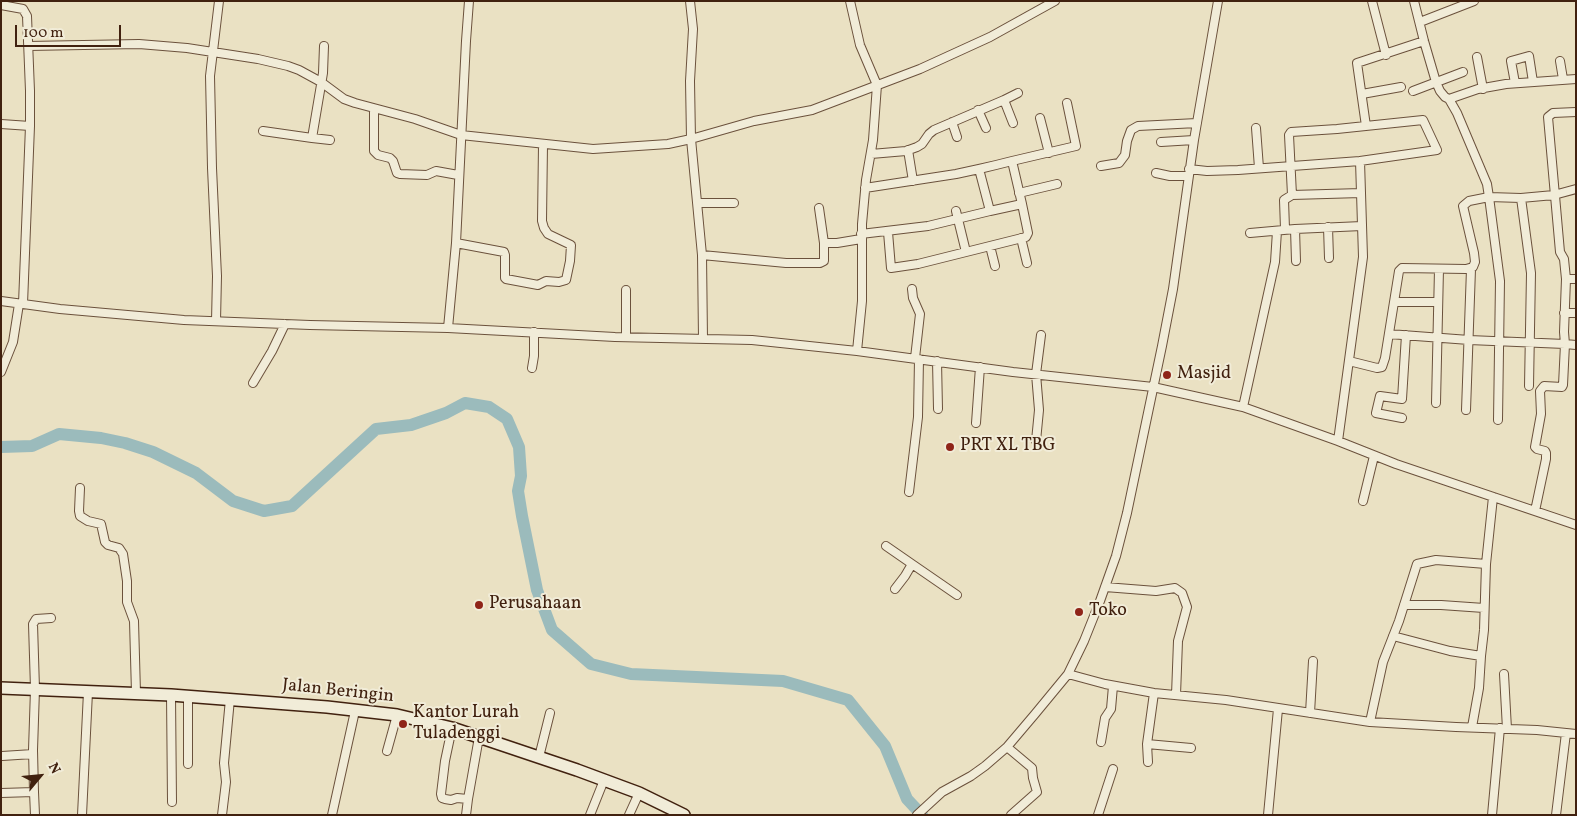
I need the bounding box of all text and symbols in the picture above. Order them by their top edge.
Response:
scale bar [18,15,124,47]
text: 100 m [23,23,63,44]
place label: Masjid [1177,364,1231,386]
marker: Masjid [1161,369,1173,381]
place label: PRT XL TBG [960,436,1056,458]
marker: PRT XL TBG [944,441,956,453]
place label: Perusahaan [489,594,581,616]
marker: Perusahaan [473,599,485,611]
place label: Toko [1089,601,1127,623]
marker: Toko [1073,606,1085,618]
street label: Jalan Beringin [281,675,395,709]
place label: Kantor Lurah Tuladenggi [413,703,519,746]
marker: Kantor Lurah Tuladenggi [397,718,409,730]
north arrow [15,751,65,801]
text: N [43,760,64,778]

